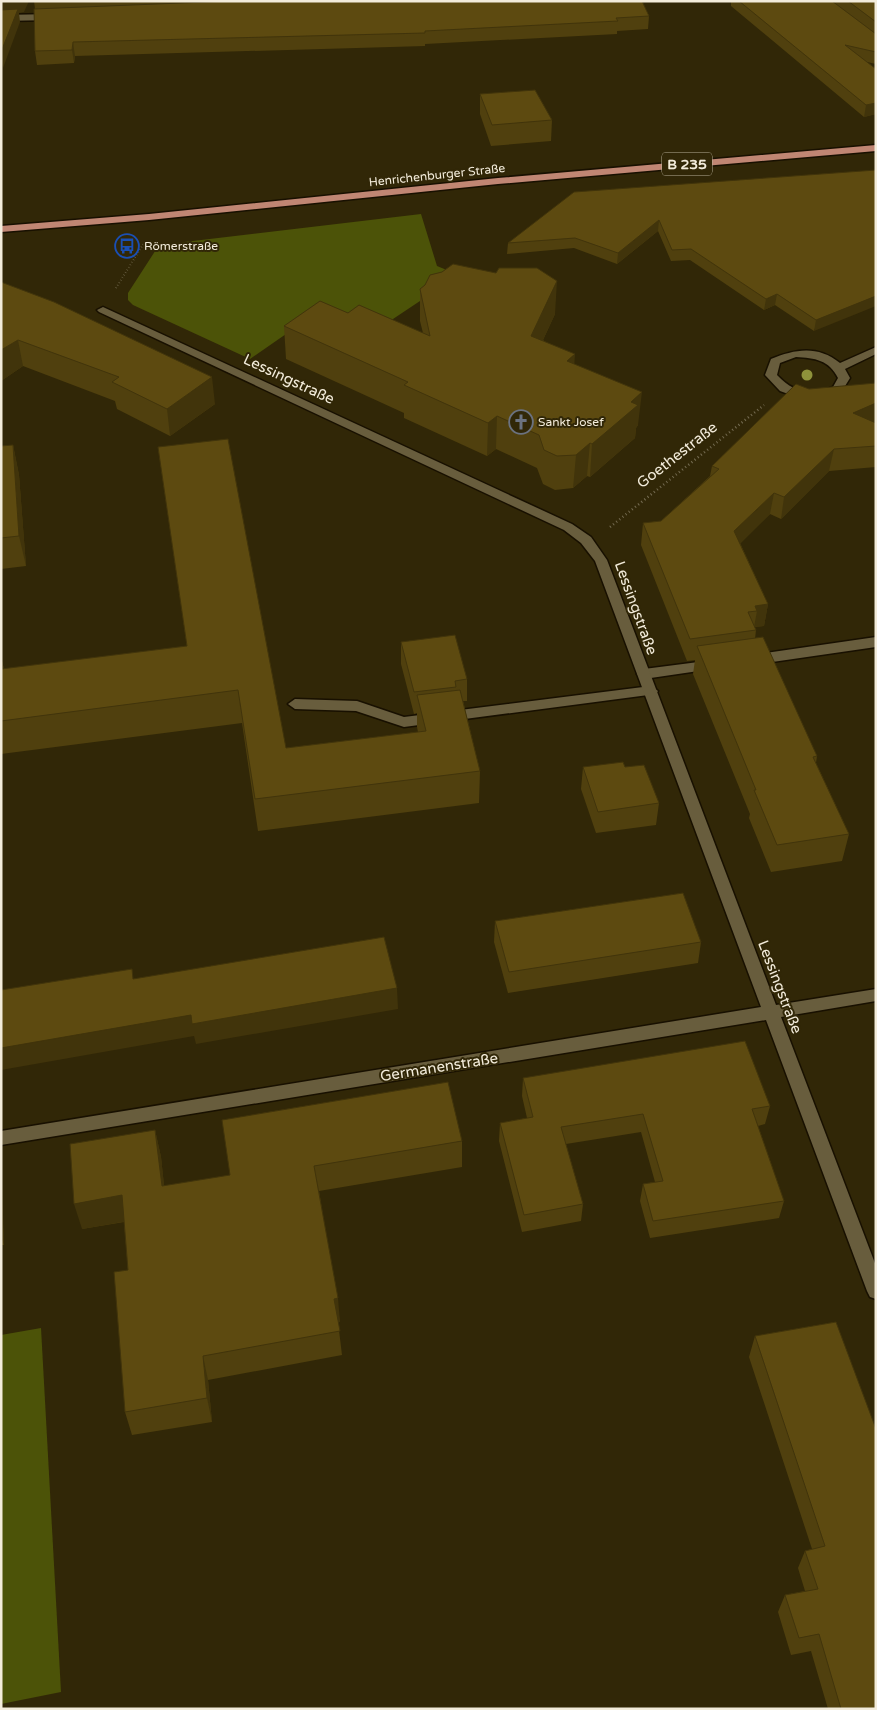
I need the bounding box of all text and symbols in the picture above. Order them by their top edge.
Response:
road number: B 235 [662,152,712,175]
street label: Henrichenburger Straße [368,161,506,189]
bus stop icon: Römerstraße [114,233,140,259]
place label: Römerstraße [144,239,218,253]
street label: Lessingstraße [241,350,337,408]
church icon: Sankt Josef [508,409,534,435]
place label: Sankt Josef [538,415,604,429]
street label: Goethestraße [633,418,721,492]
street label: Lessingstraße [611,559,661,657]
street label: Lessingstraße [754,938,806,1036]
street label: Germanenstraße [379,1049,499,1085]

